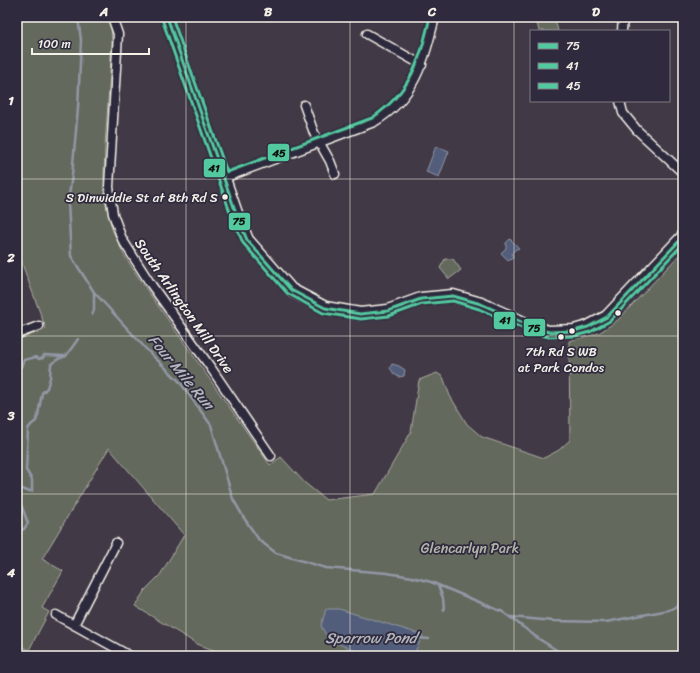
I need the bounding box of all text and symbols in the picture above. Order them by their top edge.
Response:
text: A [99,0,108,23]
text: B [264,0,273,23]
text: C [427,0,437,23]
text: D [592,0,600,23]
scale bar [32,30,149,56]
legend [530,30,670,102]
text: 100 m [38,33,71,55]
text: 75 [566,35,580,57]
text: 41 [566,55,579,77]
text: 45 [566,75,581,97]
text: 1 [8,89,14,112]
line badge: 45 [267,143,290,162]
text: 45 [271,144,286,163]
line badge: 41 [203,158,226,178]
text: 41 [207,159,220,178]
place label: S Dinwiddie St at 8th Rd S [66,186,218,209]
marker: S Dinwiddie St at 8th Rd S [220,192,230,202]
line badge: 75 [228,212,251,231]
text: 75 [232,212,246,231]
street label: South Arlington Mill Drive [128,233,240,379]
text: 2 [6,246,15,269]
unlabelled marker [613,308,623,318]
line badge: 41 [493,311,516,330]
text: 41 [498,311,511,330]
line badge: 75 [523,318,546,337]
text: 75 [527,319,541,338]
unlabelled marker [567,326,577,336]
water label: Four Mile Run [142,328,222,417]
marker: 7th Rd S WB at Park Condos [556,332,566,342]
place label: 7th Rd S WB at Park Condos [518,340,605,379]
text: 3 [6,404,15,427]
park label: Glencarlyn Park [421,536,519,561]
text: 4 [6,561,16,584]
water label: Sparrow Pond [325,625,421,651]

